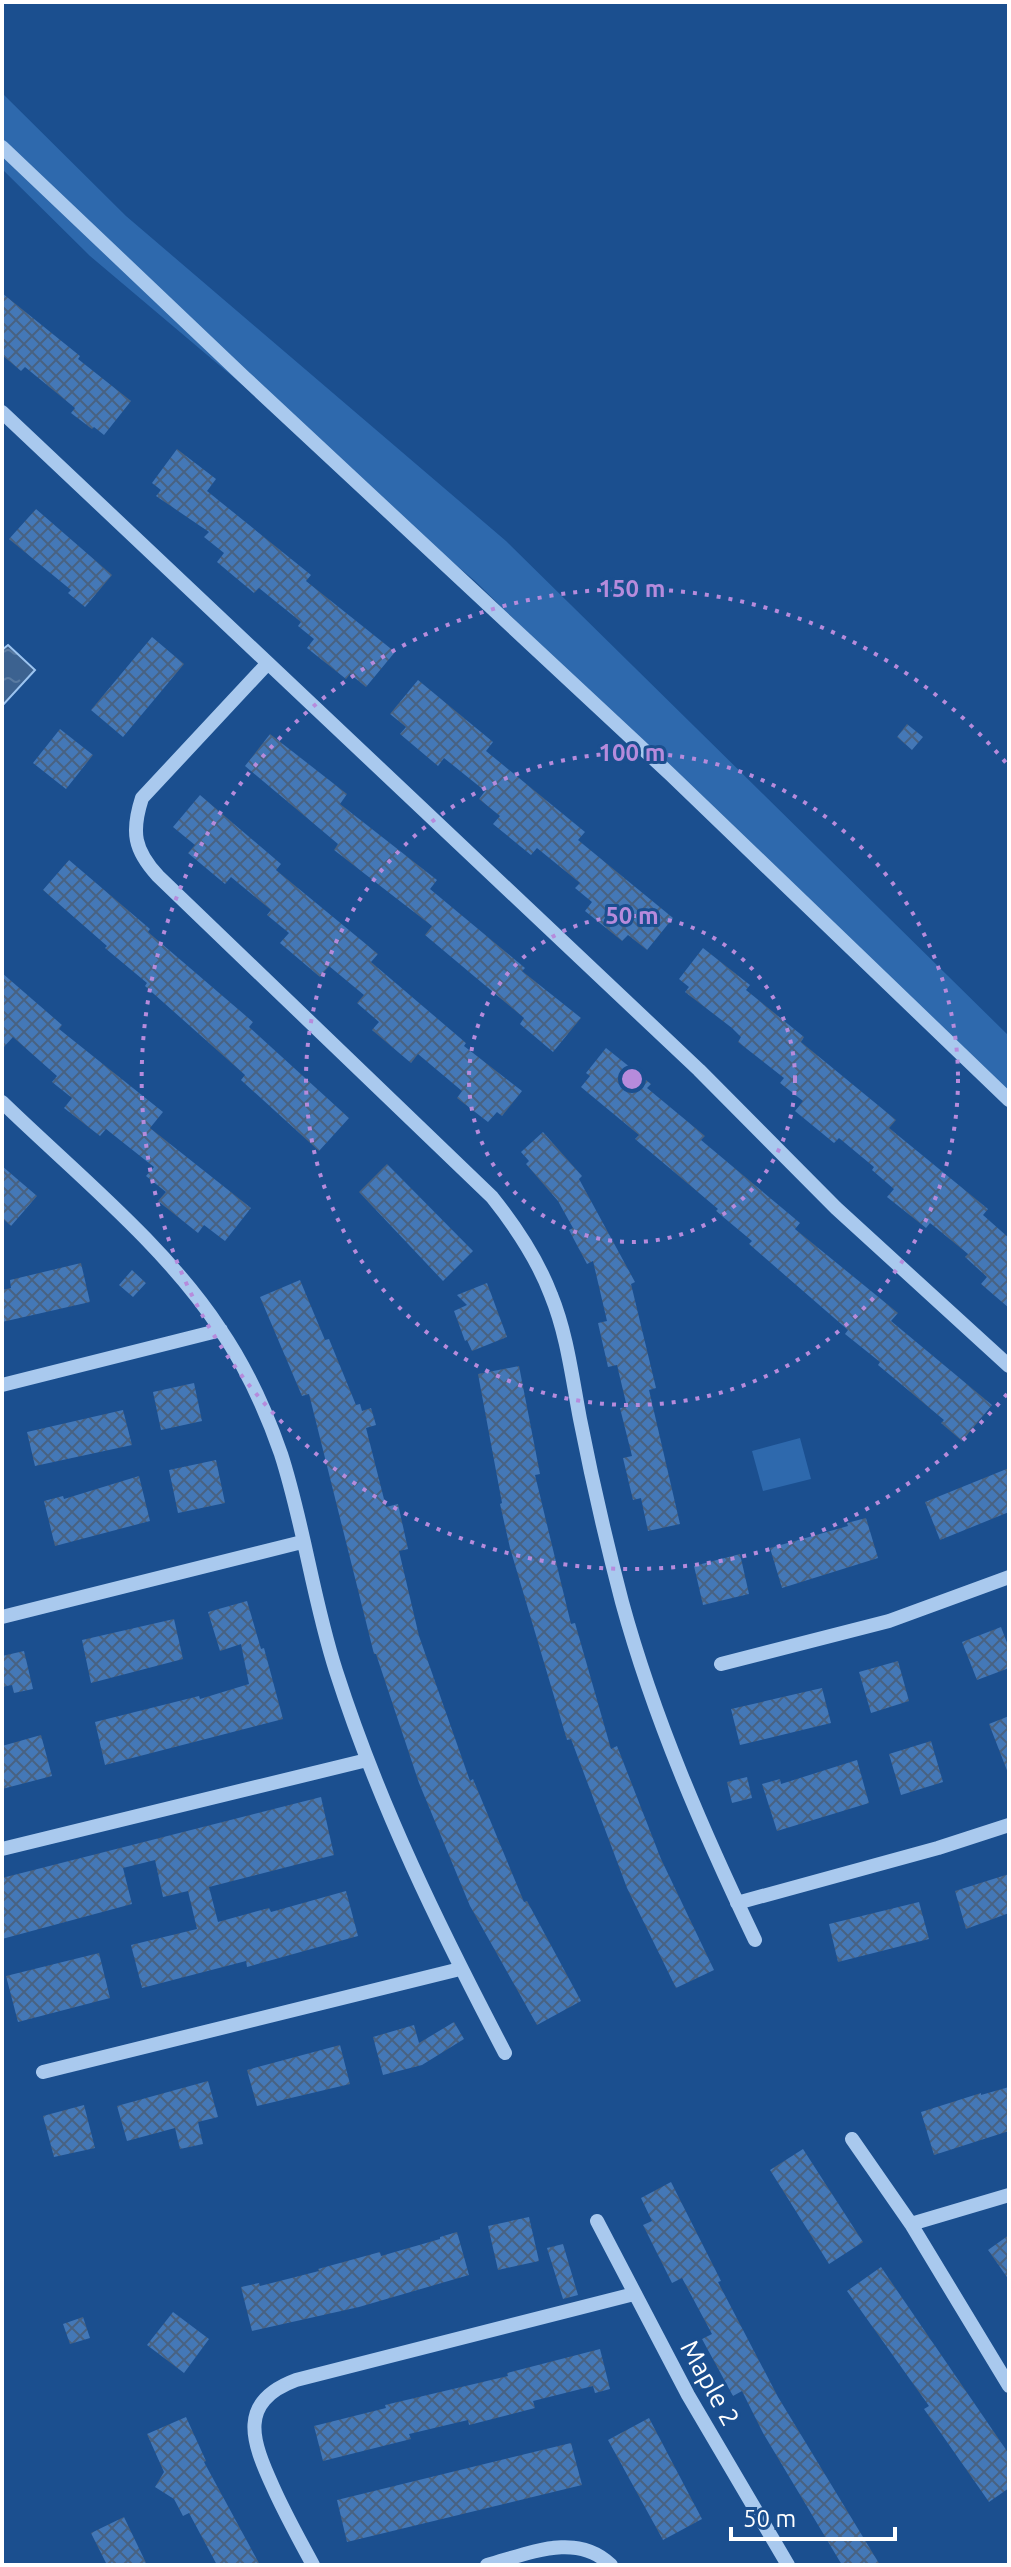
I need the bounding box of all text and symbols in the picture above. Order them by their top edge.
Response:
text: 150 m [599,575,665,602]
text: 100 m [599,739,665,766]
text: 50 m [605,902,659,929]
centre of rings [618,1065,646,1093]
street label: Maple 2 [675,2335,746,2430]
scale bar [731,2491,895,2541]
text: 50 m [743,2505,796,2532]

